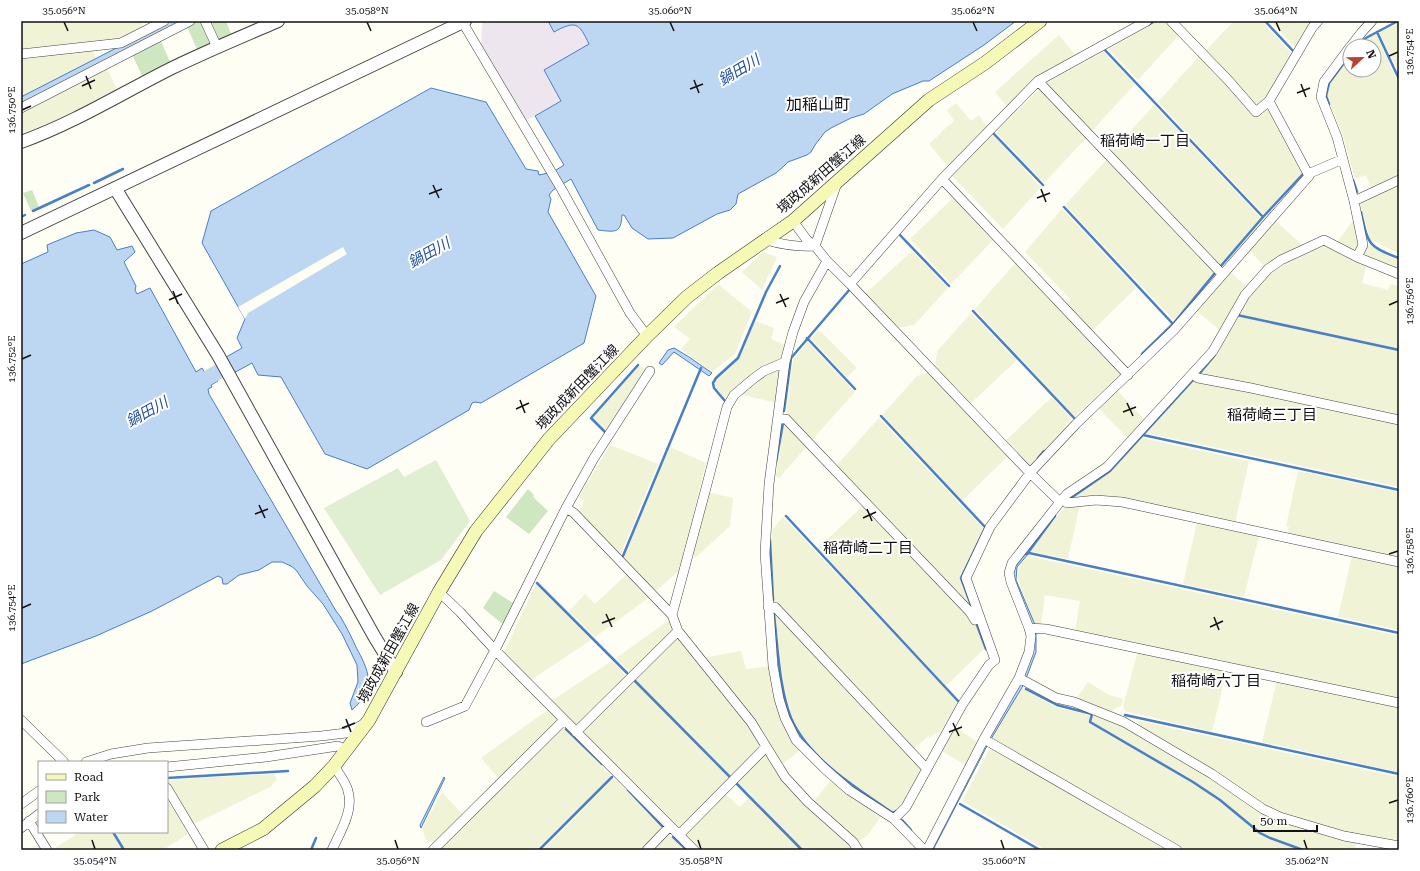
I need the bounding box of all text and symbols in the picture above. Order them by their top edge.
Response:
text: 35.056°N [42,5,86,16]
text: 35.058°N [345,5,389,16]
text: 35.060°N [648,5,692,16]
text: 35.062°N [951,5,995,16]
text: 35.064°N [1254,5,1298,16]
text: 136.754°E [1404,28,1415,76]
north arrow [1342,38,1382,78]
text: N [1363,48,1379,61]
water label: 鍋田川 [715,50,765,89]
text: 136.750°E [6,86,17,134]
district label: 加稲山町 [786,95,850,114]
street label: 境政成新田蟹江線 [773,131,869,217]
district label: 稲荷崎一丁目 [1100,132,1190,150]
water label: 鍋田川 [405,233,455,272]
text: 136.756°E [1404,277,1415,325]
text: 136.752°E [6,335,17,383]
street label: 境政成新田蟹江線 [532,341,622,433]
water label: 鍋田川 [123,392,173,431]
district label: 稲荷崎三丁目 [1227,406,1317,424]
text: 136.758°E [1404,527,1415,575]
district label: 稲荷崎二丁目 [823,539,913,557]
text: 136.754°E [6,584,17,632]
street label: 境政成新田蟹江線 [354,600,422,706]
district label: 稲荷崎六丁目 [1171,672,1261,690]
legend [38,761,168,833]
text: Road [74,770,104,784]
text: 136.760°E [1404,776,1415,824]
text: Park [74,790,101,804]
scale bar [1254,807,1317,833]
text: Water [74,810,108,824]
text: 50 m [1260,814,1287,828]
text: 35.054°N [73,855,117,866]
text: 35.056°N [376,855,420,866]
text: 35.058°N [679,855,723,866]
text: 35.060°N [982,855,1026,866]
text: 35.062°N [1285,855,1329,866]

